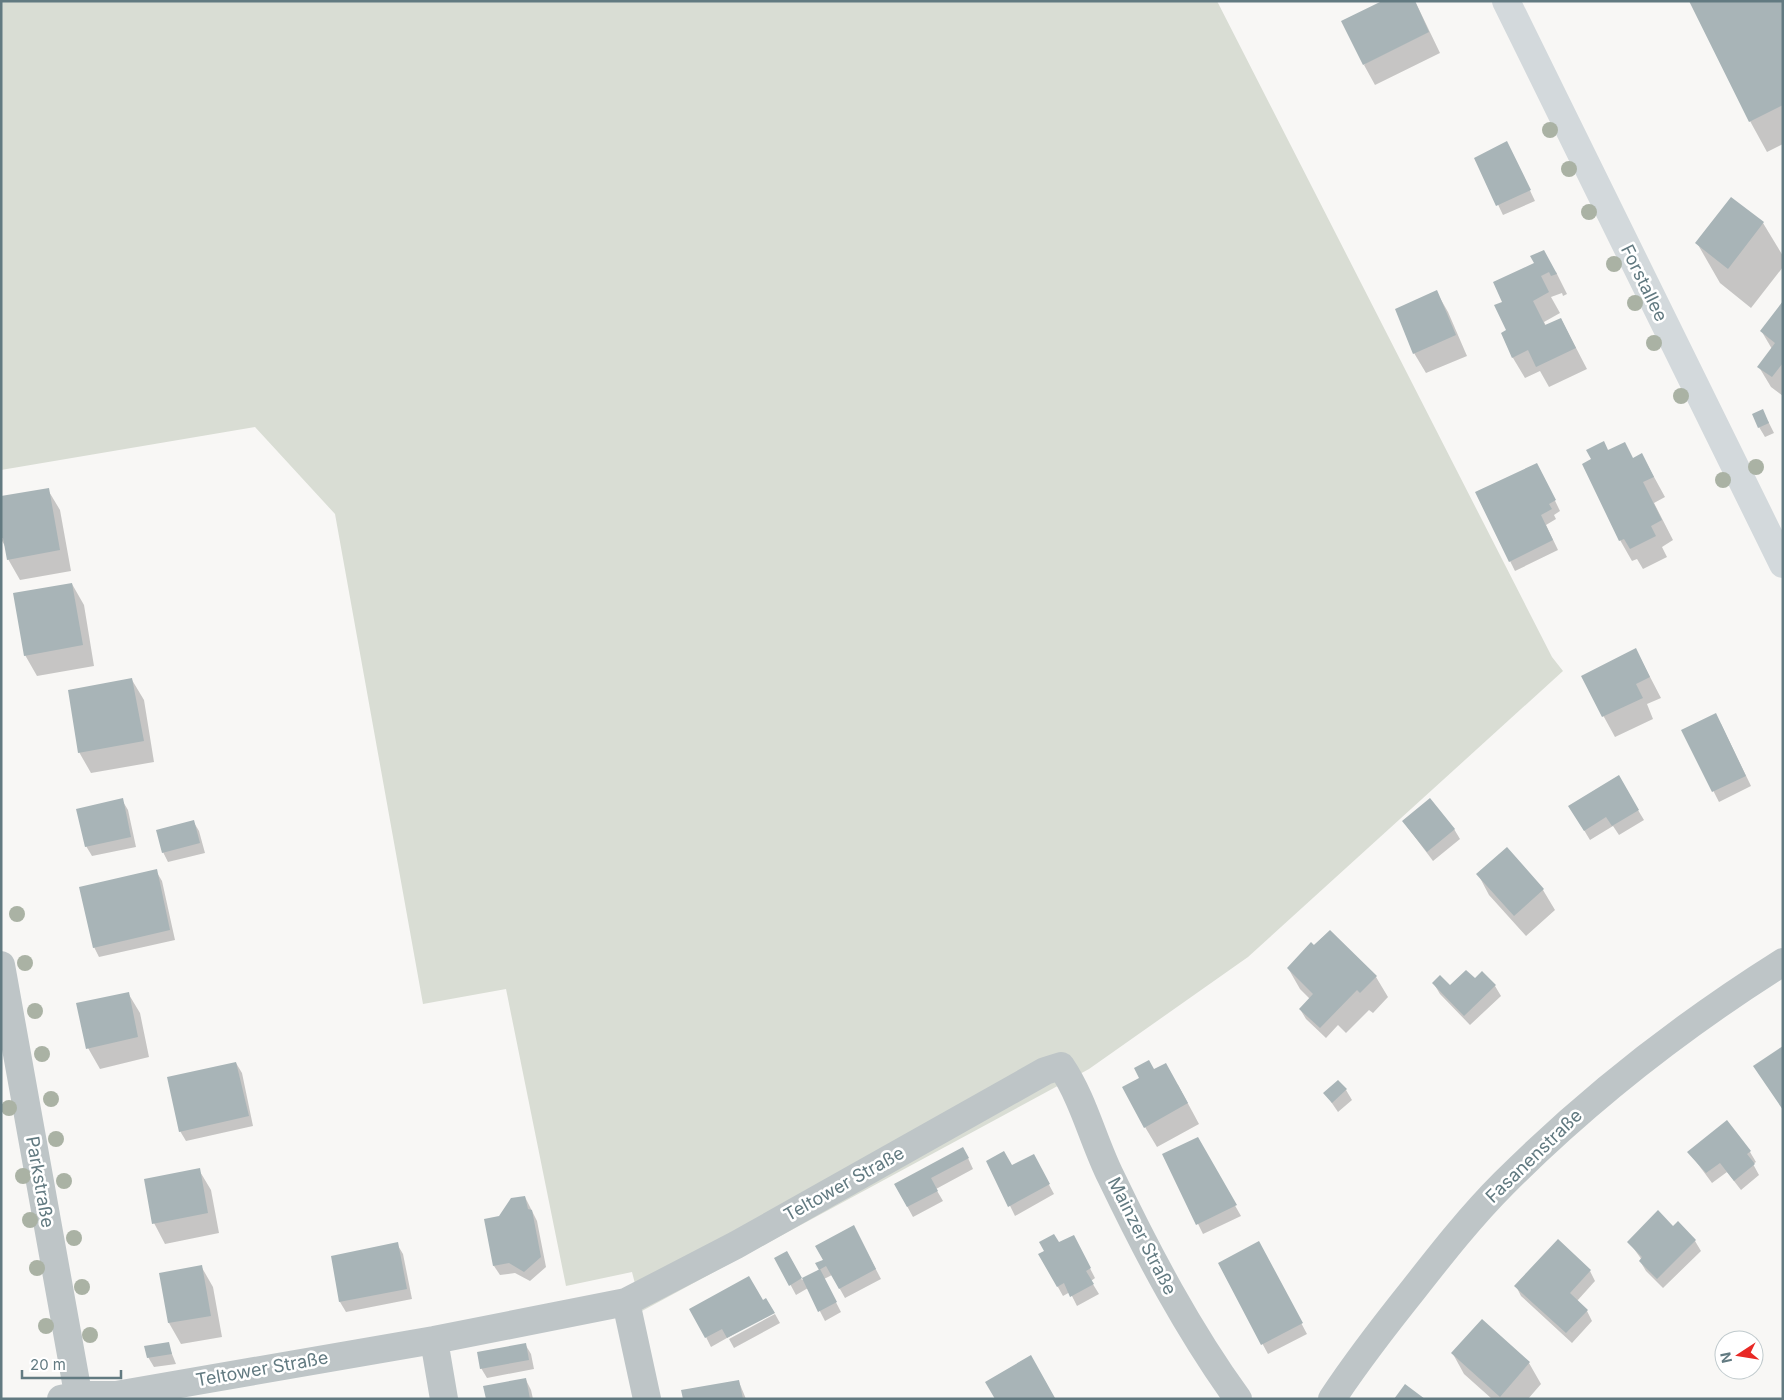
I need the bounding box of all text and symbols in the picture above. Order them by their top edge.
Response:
street label: Forstallee [1617,241,1672,325]
street label: Fasanenstraße [1481,1104,1586,1207]
street label: Parkstraße [22,1135,59,1229]
street label: Teltower Straße [780,1142,908,1225]
street label: Mainzer Straße [1104,1173,1181,1298]
north arrow [1714,1330,1764,1380]
street label: Teltower Straße [194,1347,330,1390]
scale bar [22,1348,121,1380]
text: N [1716,1351,1735,1365]
text: 20 m [30,1355,66,1374]

